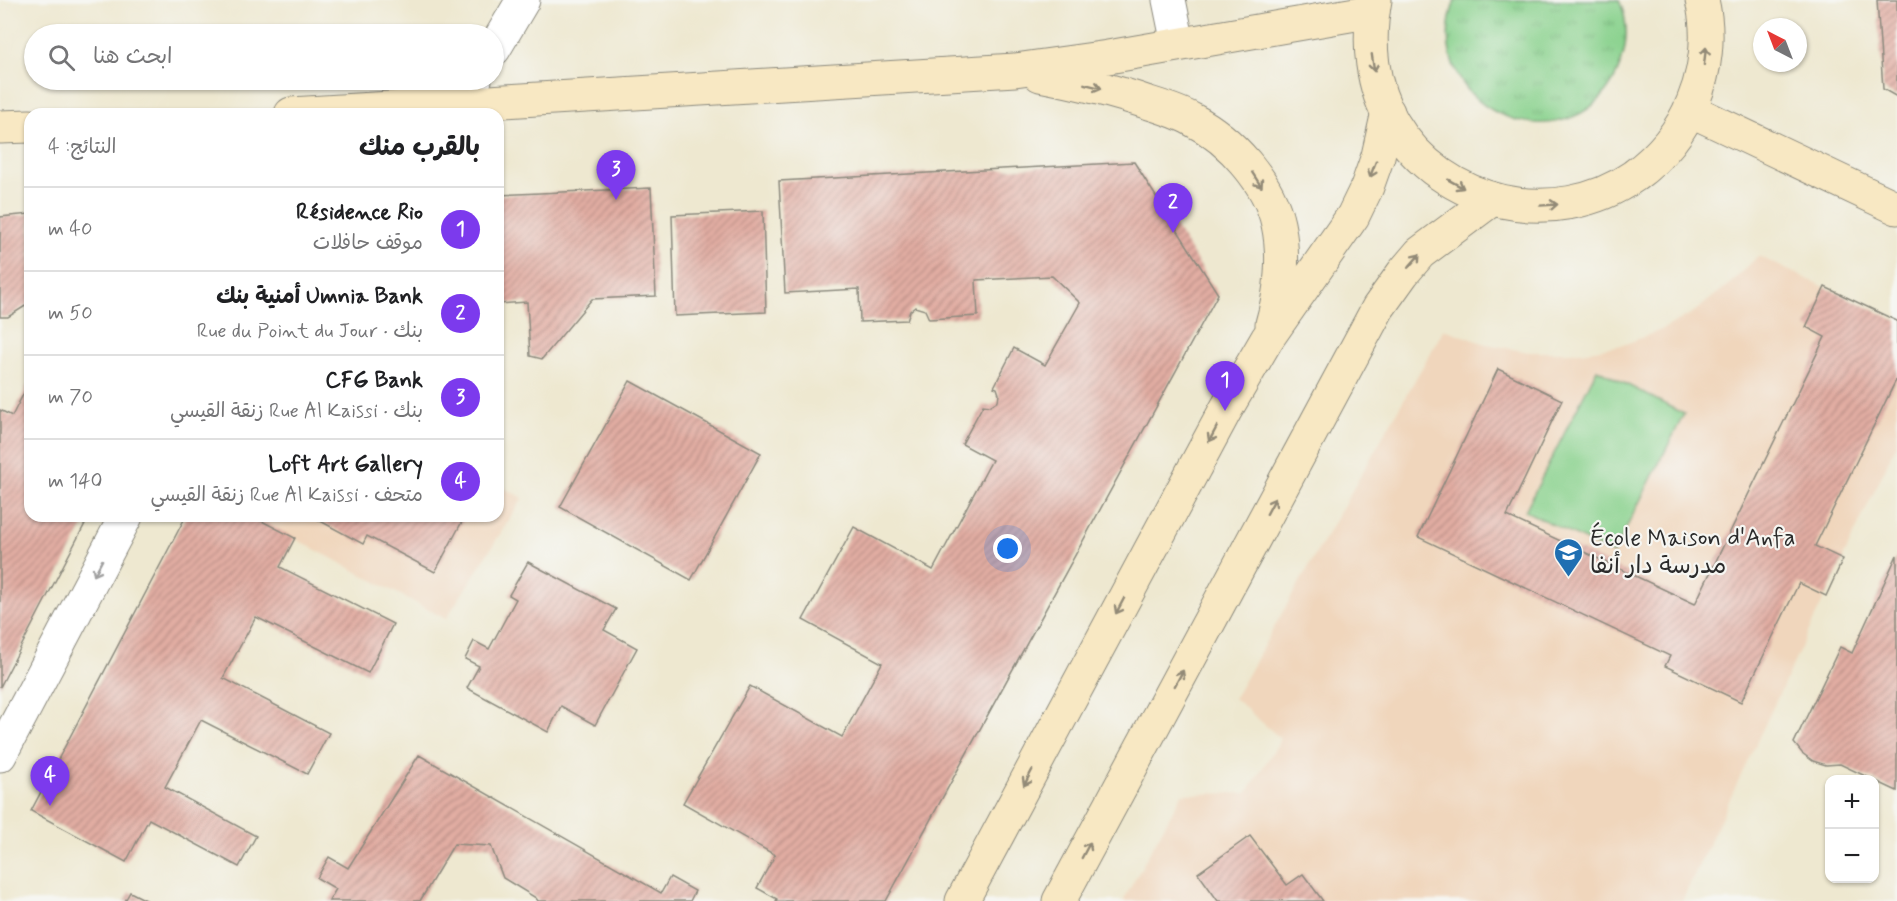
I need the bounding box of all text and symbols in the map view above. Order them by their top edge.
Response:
north arrow [1753,18,1807,72]
search box [24,24,504,90]
icon: search [45,41,78,74]
text: ابحث هنا [93,43,173,71]
one-way arrow [1699,46,1710,66]
one-way arrow [1368,53,1379,72]
one-way arrow [1083,80,1102,92]
text: بالقرب منك [359,131,480,165]
text: النتائج: 4 [48,134,117,161]
pin: 3 [596,150,636,200]
one-way arrow [1367,159,1378,178]
one-way arrow [1251,171,1263,188]
one-way arrow [1447,178,1464,190]
pin: 2 [1154,184,1192,233]
text: Résidence Rio [296,199,423,227]
one-way arrow [1539,200,1558,211]
text: 40 m [48,216,92,243]
text: 1 [456,216,465,243]
text: موقف حافلات [313,230,423,257]
one-way arrow [1407,253,1420,269]
text: Umnia Bank أمنية بنك [216,283,423,311]
text: 50 m [48,300,93,327]
text: 2 [456,300,465,327]
text: بنك · Rue du Point du Jour [197,318,423,345]
pin: 1 [1206,362,1244,411]
text: CFG Bank [325,367,423,395]
text: 70 m [48,384,93,411]
text: 3 [456,384,465,411]
text: بنك · Rue Al Kaissi زنقة القيسي [170,398,423,425]
one-way arrow [1207,425,1218,443]
text: Loft Art Gallery [268,451,423,479]
text: 140 m [48,468,102,495]
text: 4 [455,468,466,495]
text: متحف · Rue Al Kaissi زنقة القيسي [151,482,423,509]
one-way arrow [1265,498,1277,515]
place label: École Maison d'Anfa مدرسة دار أنفا [1590,521,1795,582]
your location [993,534,1022,563]
school or university icon: École Maison d'Anfa مدرسة دار أنفا [1553,536,1585,578]
one-way arrow [92,559,104,577]
one-way arrow [1114,597,1126,614]
one-way arrow [1173,670,1185,687]
pin: 4 [31,756,70,806]
one-way arrow [1022,769,1034,786]
map controls [1825,775,1879,883]
button: + [1825,775,1879,829]
button: − [1825,829,1879,883]
one-way arrow [1081,841,1092,859]

